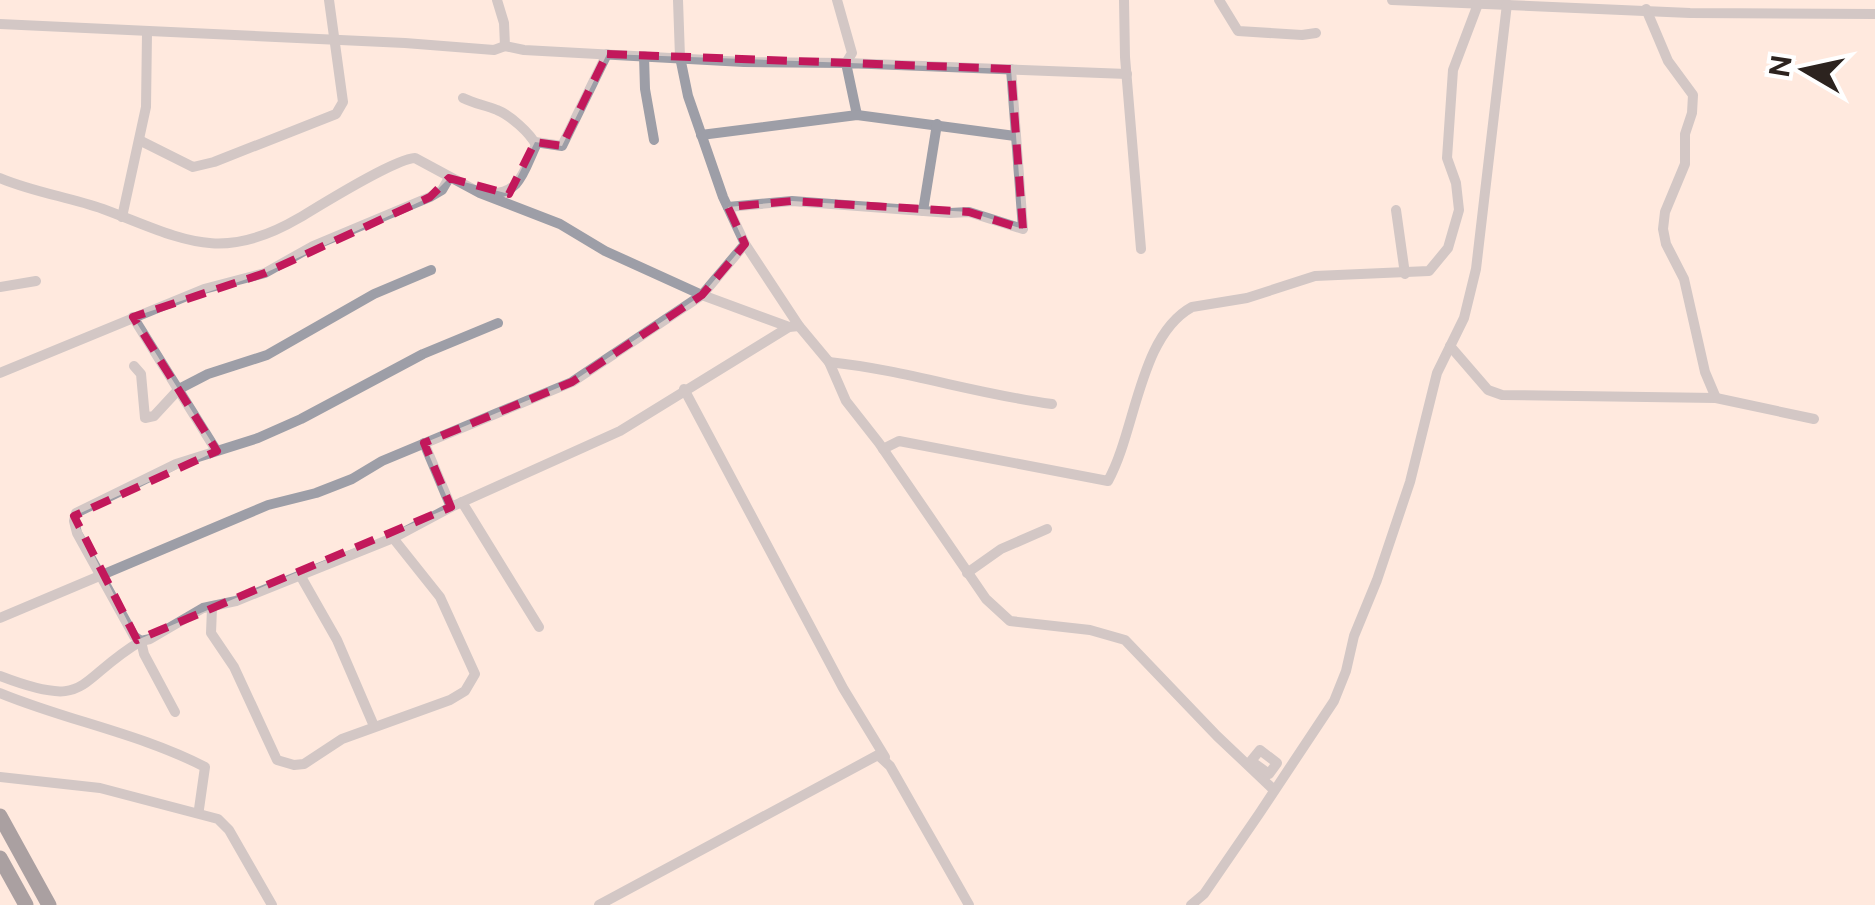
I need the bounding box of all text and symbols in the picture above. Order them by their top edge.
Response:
north arrow [1755,20,1855,120]
text: N [1762,53,1798,79]

